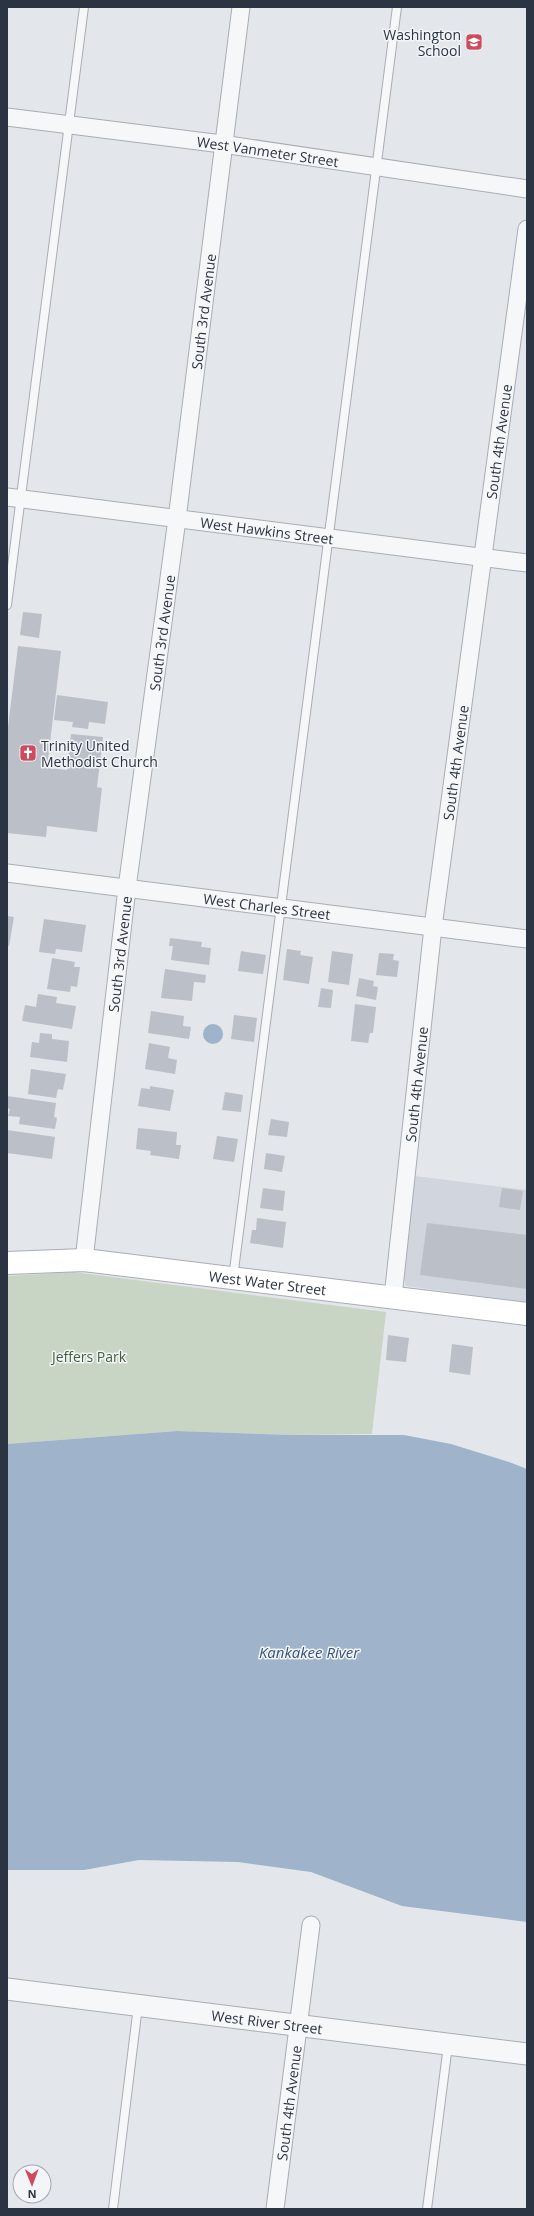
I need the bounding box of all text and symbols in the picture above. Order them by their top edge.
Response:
place label: Washington School [383,25,461,60]
school or university icon: Washington School [464,32,484,52]
street label: West Vanmeter Street [196,131,340,171]
street label: South 3rd Avenue [186,252,220,371]
street label: South 4th Avenue [481,383,516,500]
street label: West Hawkins Street [199,512,335,548]
street label: South 3rd Avenue [144,574,179,692]
street label: South 4th Avenue [438,704,472,821]
place label: Trinity United Methodist Church [41,736,158,771]
church icon: Trinity United Methodist Church [18,743,38,763]
street label: West Charles Street [202,889,332,923]
street label: South 3rd Avenue [103,895,136,1013]
street label: South 4th Avenue [400,1025,432,1143]
street label: West Water Street [208,1266,327,1299]
park label: Jeffers Park [50,1347,127,1366]
water label: Kankakee River [259,1642,360,1662]
street label: West River Street [210,2005,324,2038]
street label: South 4th Avenue [272,2044,305,2162]
north arrow [12,2164,52,2204]
text: N [28,2187,37,2202]

